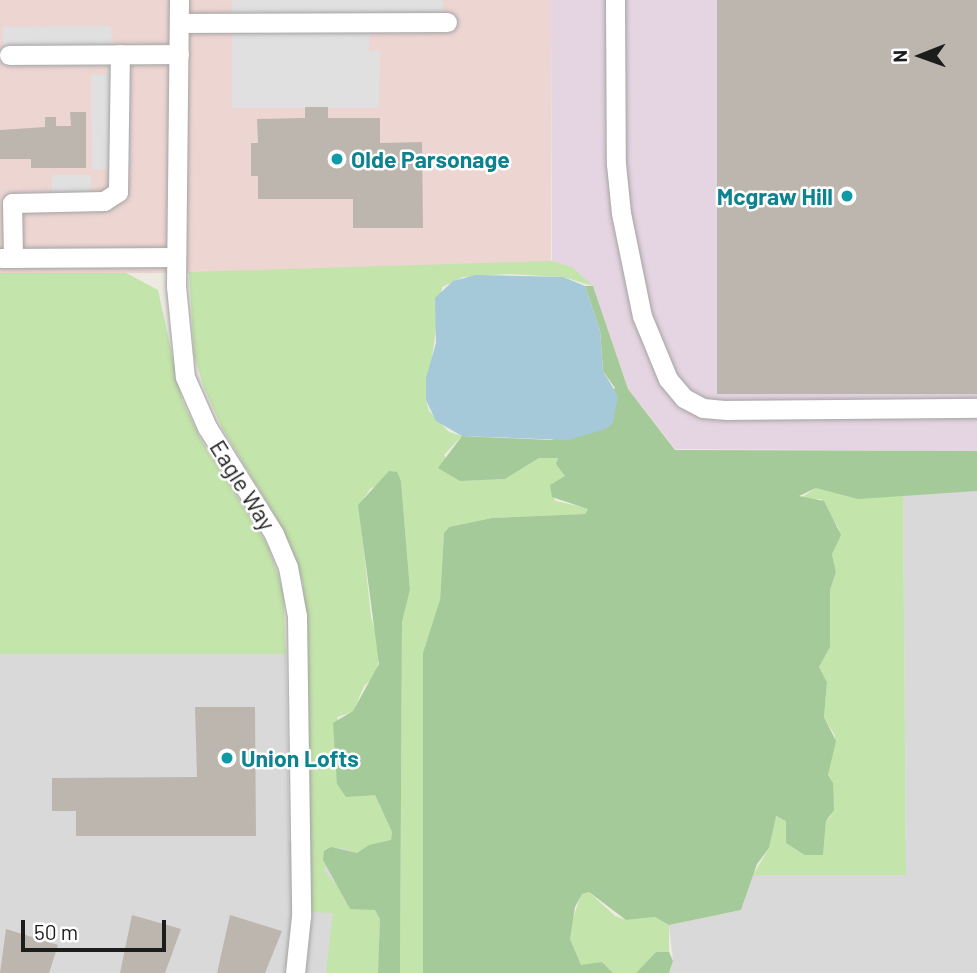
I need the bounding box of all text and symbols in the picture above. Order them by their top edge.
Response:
north arrow [886,21,956,91]
text: N [888,50,911,63]
place label: Olde Parsonage [351,145,510,173]
marker: Olde Parsonage [329,151,345,167]
place label: Mcgraw Hill [717,182,833,210]
marker: Mcgraw Hill [839,188,855,204]
street label: Eagle Way [204,435,282,535]
place label: Union Lofts [241,744,359,772]
marker: Union Lofts [219,750,235,766]
scale bar [24,906,170,950]
text: 50 m [34,919,78,944]

